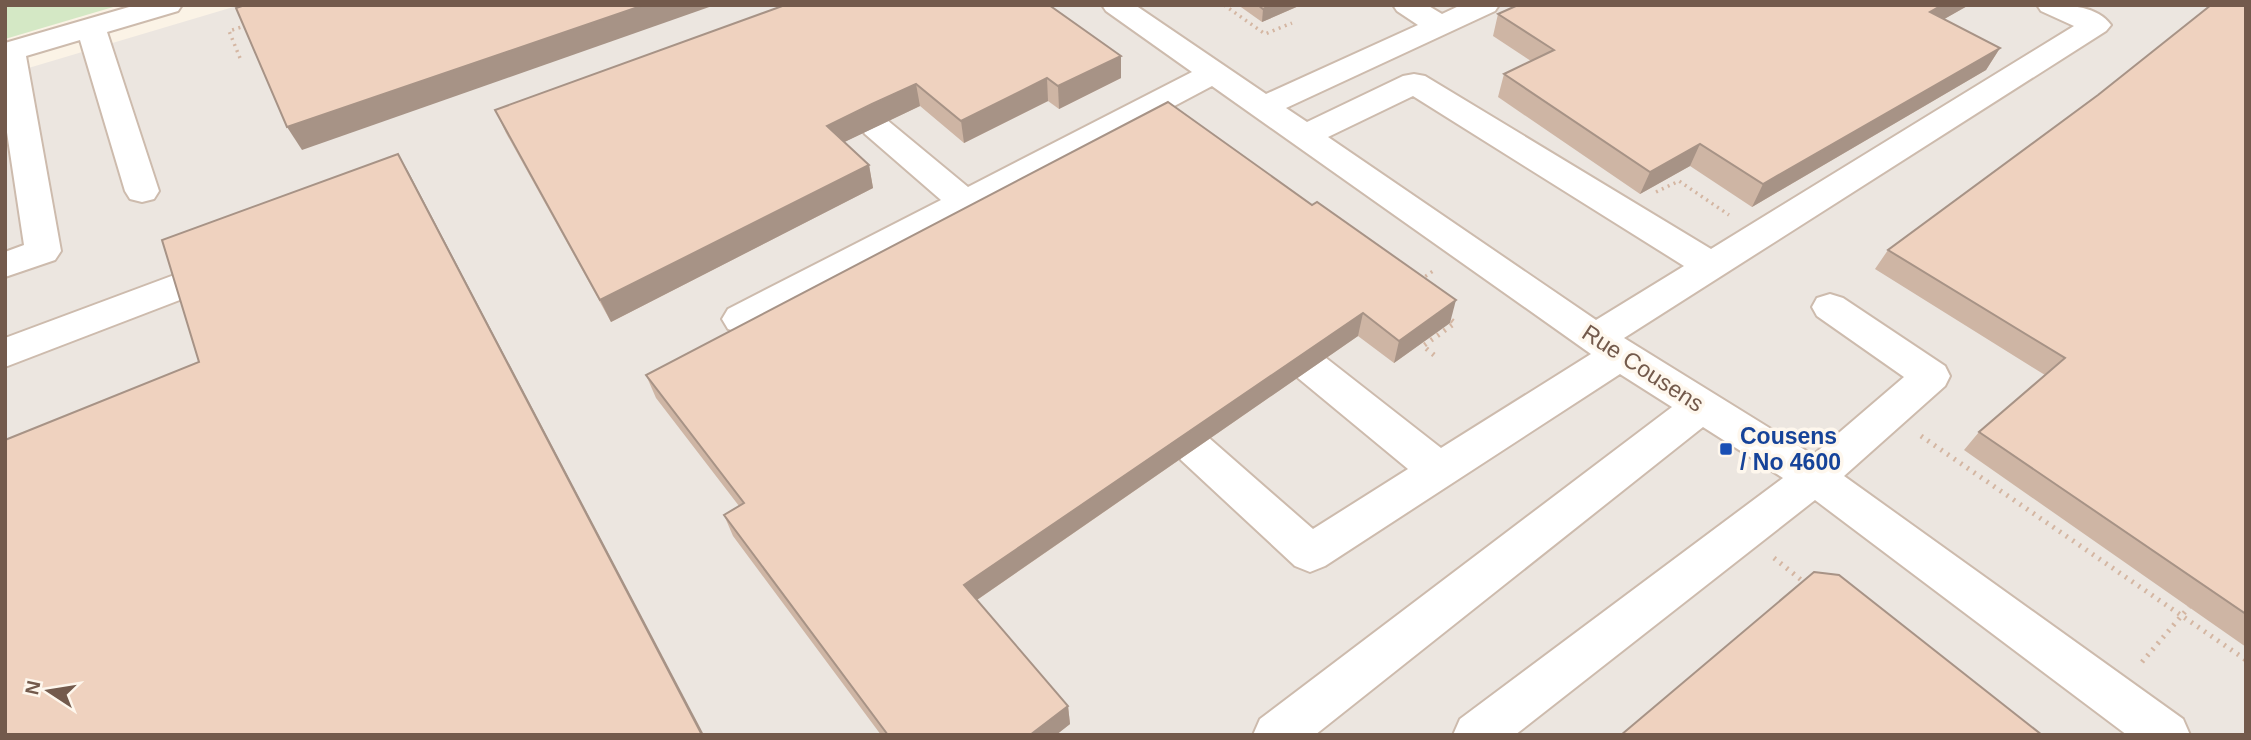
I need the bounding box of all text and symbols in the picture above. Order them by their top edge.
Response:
street label: Rue Cousens [1577,319,1709,417]
place label: Cousens / No 4600 [1740,423,1841,475]
marker: Cousens / No 4600 [1718,441,1734,457]
north arrow [14,656,84,726]
text: N [21,679,45,696]

